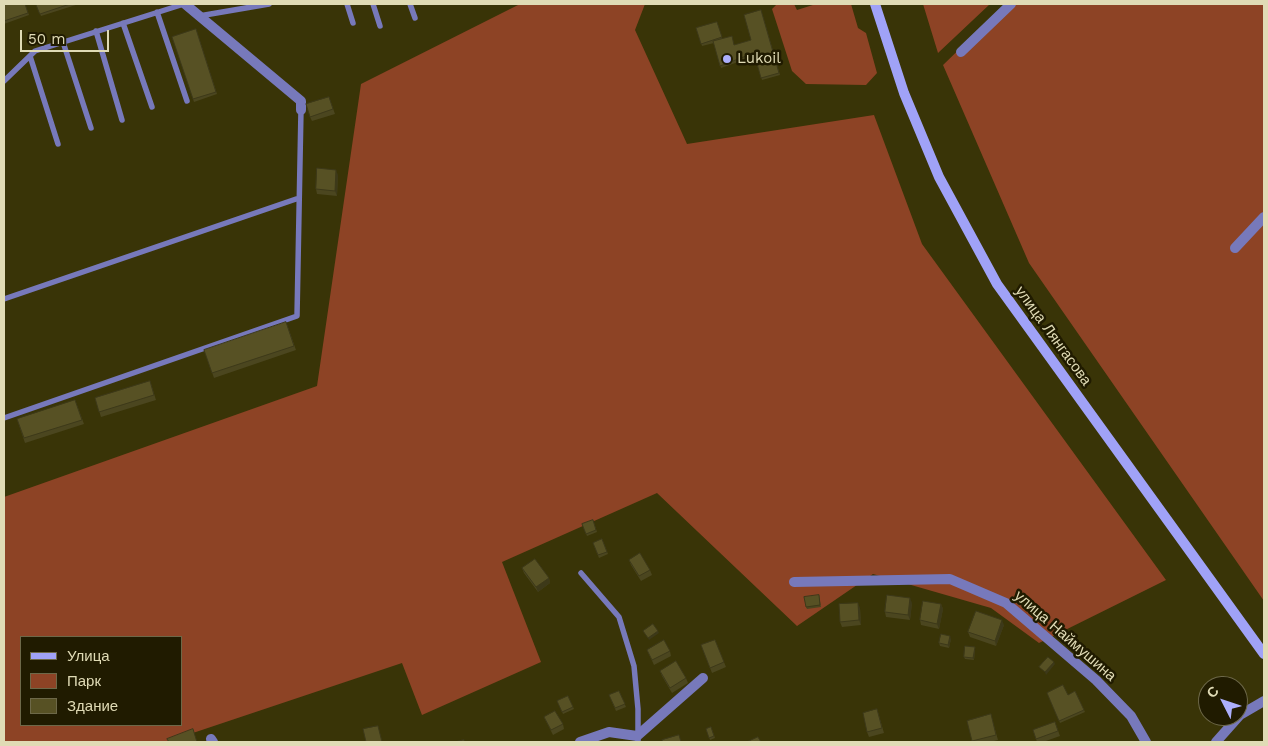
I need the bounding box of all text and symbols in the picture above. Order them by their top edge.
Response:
scale bar [22,20,111,52]
text: 50 m [28,30,65,48]
place label: Lukoil [737,50,781,68]
marker: Lukoil [721,53,733,65]
street label: улица Лянгасова [1011,283,1095,389]
street label: улица Наймушина [1010,587,1120,685]
legend [20,636,182,726]
text: Улица [67,647,110,665]
text: Парк [67,672,101,690]
north arrow [1198,676,1248,726]
text: С [1203,683,1222,701]
text: Здание [67,697,118,715]

